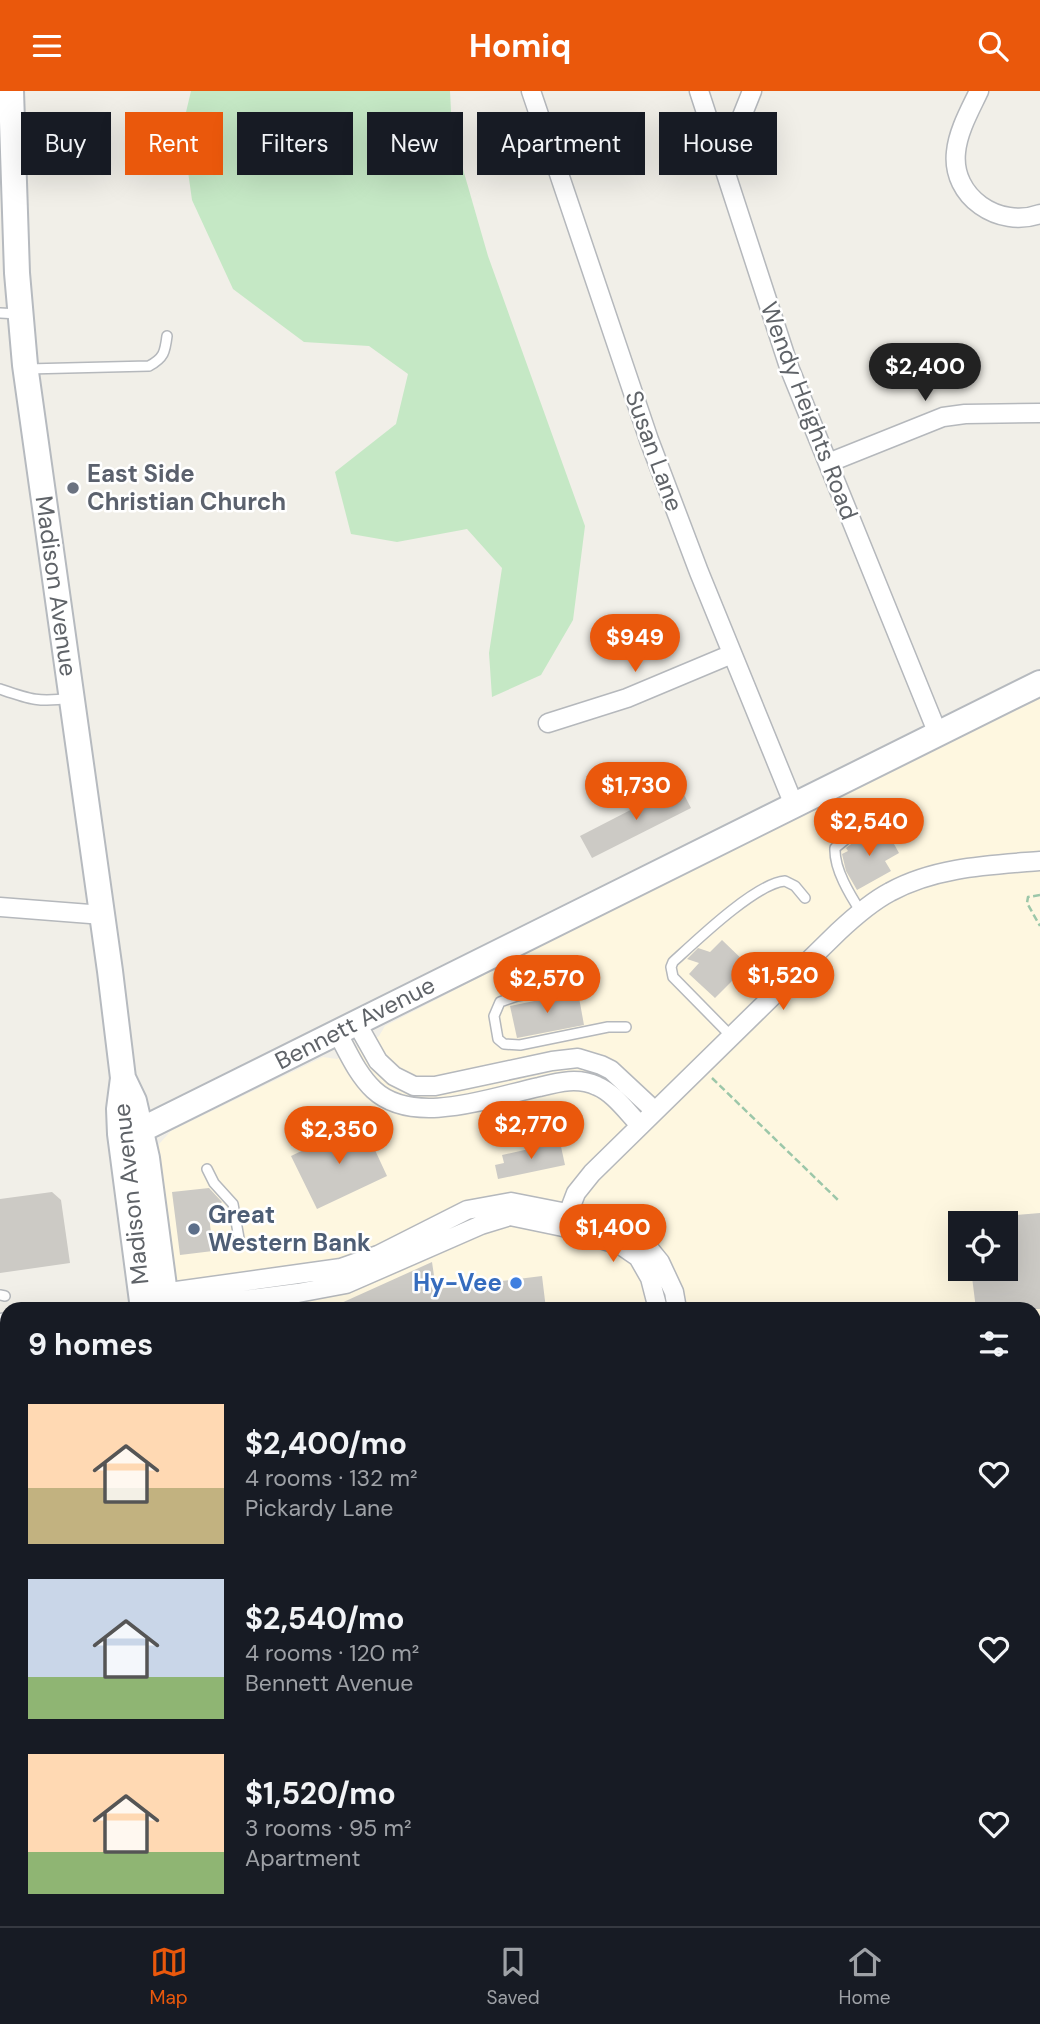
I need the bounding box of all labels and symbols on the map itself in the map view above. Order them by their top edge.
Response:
street label: Wendy Heights Road [754,298,865,524]
pin: $2,400 [868,343,982,403]
street label: Susan Lane [618,386,691,515]
place label: East Side Christian Church [87,458,286,517]
marker: East Side Christian Church [65,480,81,496]
street label: Madison Avenue [28,494,85,678]
pin: $949 [594,615,676,674]
pin: $1,730 [579,763,693,822]
pin: $2,540 [812,799,926,858]
pin: $1,520 [726,953,840,1012]
pin: $2,570 [490,955,604,1015]
street label: Bennett Avenue [269,969,440,1076]
pin: $2,770 [474,1101,588,1161]
street label: Madison Avenue [106,1102,155,1286]
pin: $2,350 [282,1107,396,1166]
place label: Great Western Bank [208,1199,371,1258]
pin: $1,400 [556,1205,670,1264]
marker: Great Western Bank [186,1221,202,1237]
place label: Hy-Vee [413,1267,502,1298]
marker: Hy-Vee [508,1275,524,1291]

